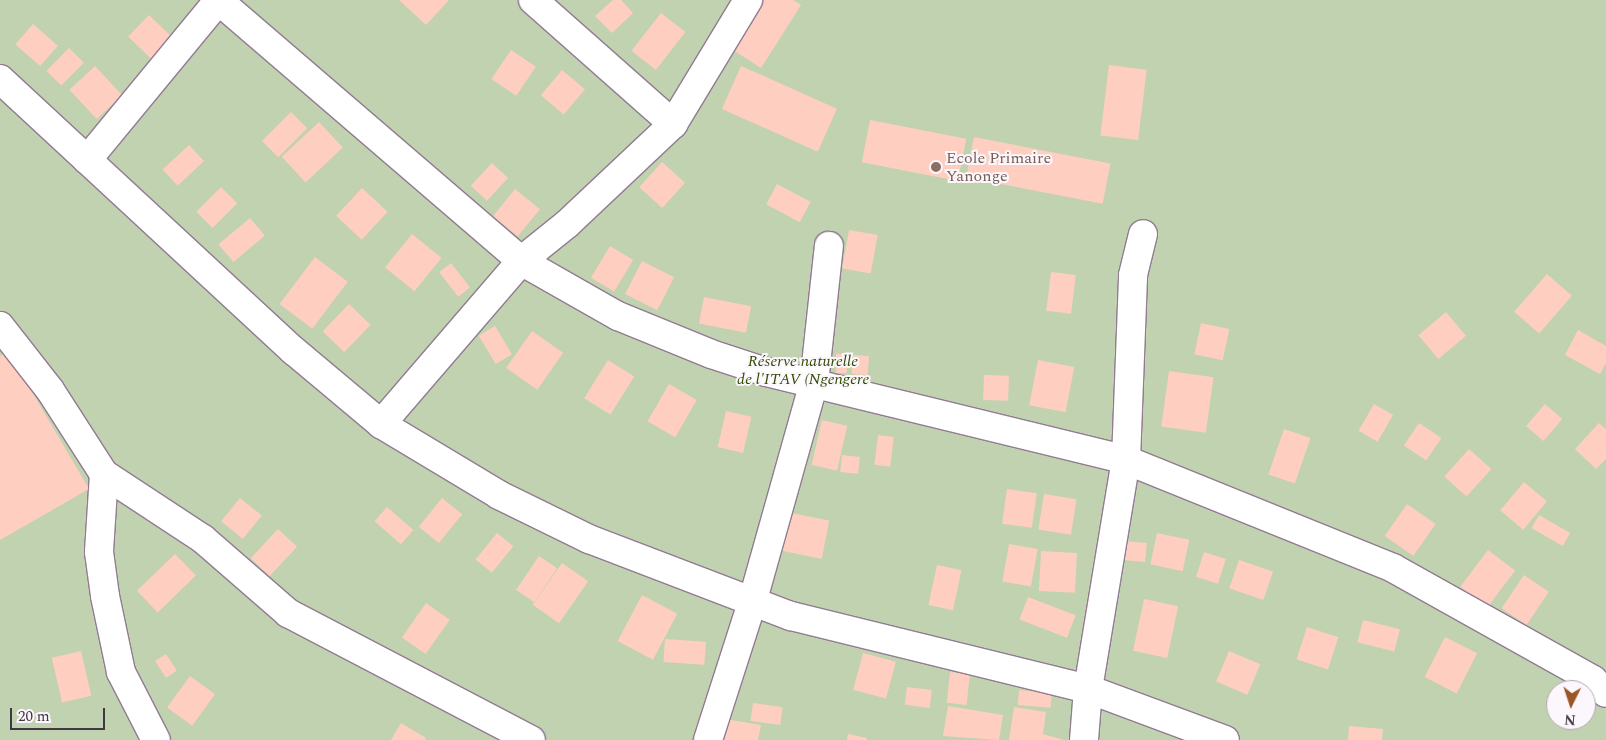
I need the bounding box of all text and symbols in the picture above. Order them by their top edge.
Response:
place label: Ecole Primaire Yanonge [946,148,1051,186]
marker: Ecole Primaire Yanonge [930,161,942,173]
park label: Réserve naturelle de l'ITAV (Ngengere [737,351,869,389]
north arrow [1546,680,1596,730]
scale bar [12,698,108,730]
text: 20 m [18,705,50,728]
text: N [1564,709,1576,730]

